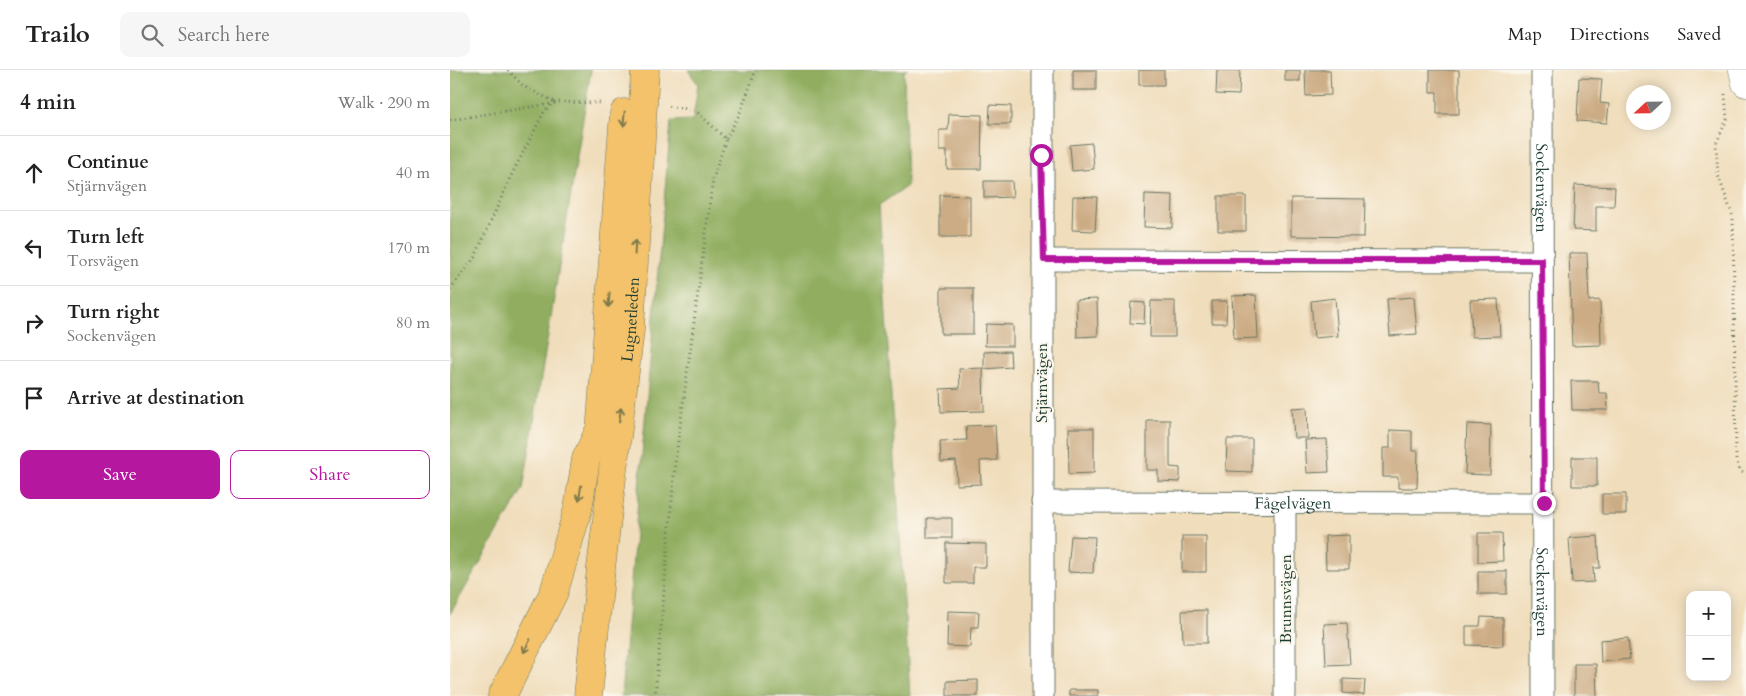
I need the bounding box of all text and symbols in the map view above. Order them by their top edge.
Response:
search box [120,12,470,57]
text: Trailo [25,18,90,51]
icon: search [138,21,166,49]
text: Search here [178,22,270,48]
text: Map [1508,22,1542,47]
text: Directions [1570,22,1649,47]
text: Saved [1677,22,1721,47]
north arrow [1626,85,1671,130]
text: 4 min [20,88,76,117]
text: Walk · 290 m [338,92,430,114]
one-way arrow [619,110,629,126]
street label: Sockenvägen [1530,143,1552,233]
route start [1030,144,1053,167]
text: Continue [67,149,149,175]
icon: ahead [20,159,48,187]
text: 40 m [396,162,430,184]
text: Stjärnvägen [67,175,147,197]
text: Turn left [67,224,144,250]
icon: left [20,234,48,262]
text: 170 m [388,237,430,259]
one-way arrow [631,239,640,255]
text: Torsvägen [67,250,139,272]
street label: Lugnetleden [616,276,645,363]
one-way arrow [605,291,614,307]
text: Turn right [67,299,159,325]
icon: right [20,309,48,337]
text: 80 m [396,312,430,334]
text: Sockenvägen [67,325,156,347]
street label: Stjärnvägen [1031,343,1053,423]
icon: arrive [20,384,48,412]
text: Arrive at destination [67,385,244,411]
one-way arrow [615,407,625,423]
button: Save [20,450,220,499]
button: Share [230,450,430,499]
one-way arrow [575,485,585,501]
street label: Fågelvägen [1255,492,1331,515]
route end [1533,492,1556,515]
street label: Sockenvägen [1531,547,1553,637]
street label: Brunnsvägen [1275,554,1297,644]
map controls [1686,591,1731,681]
button: + [1686,591,1731,636]
button: − [1686,636,1731,681]
one-way arrow [522,638,531,653]

